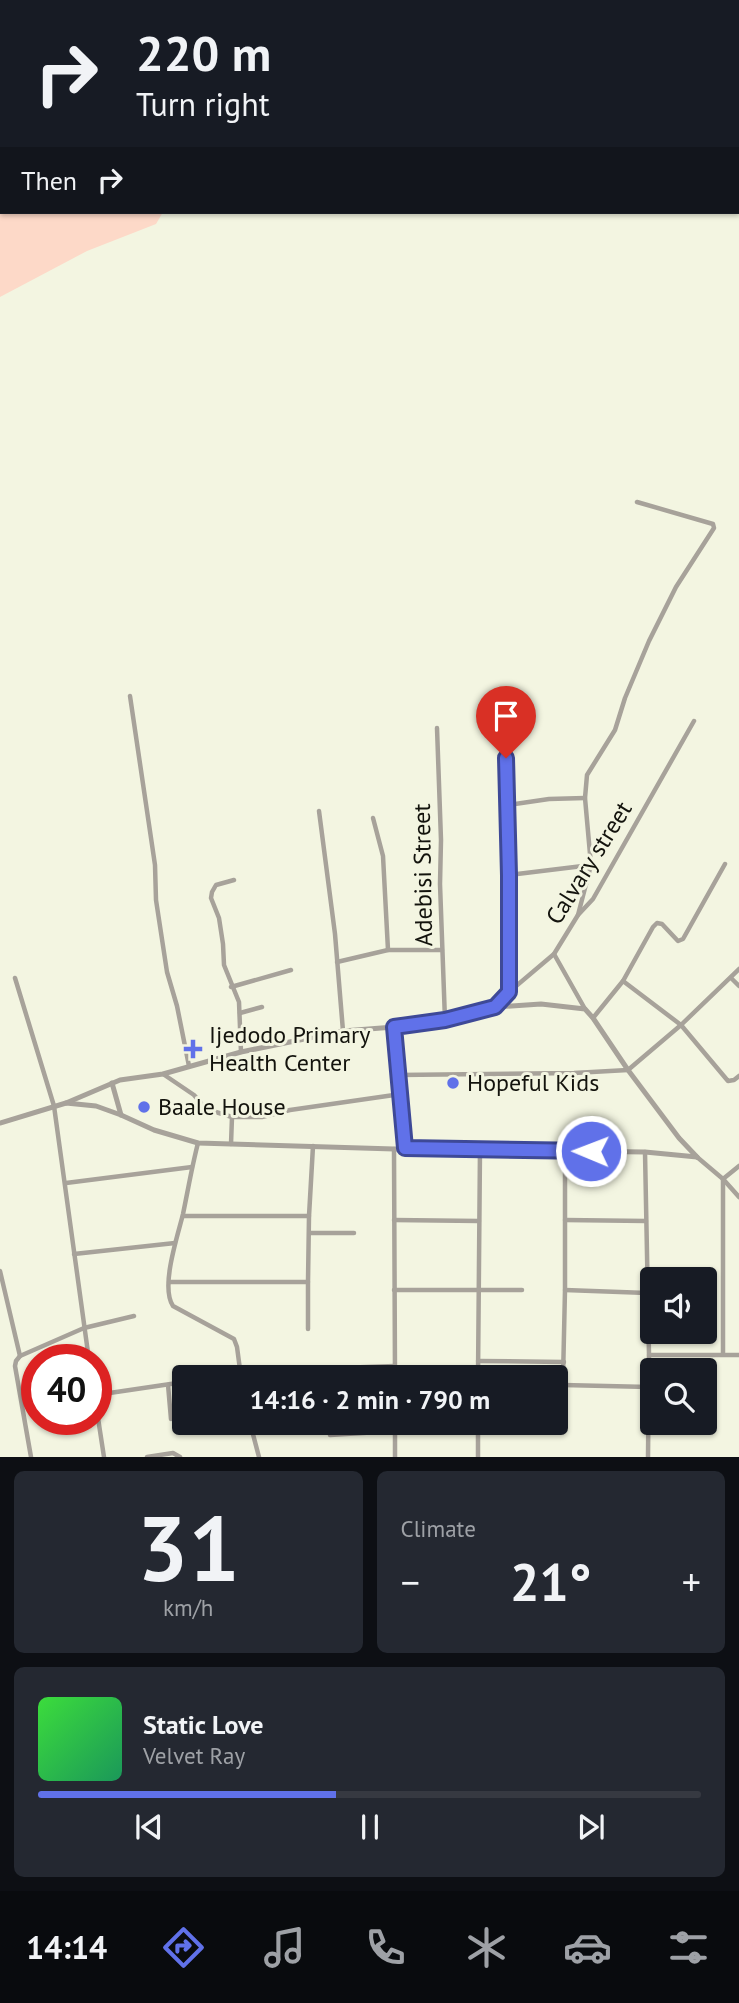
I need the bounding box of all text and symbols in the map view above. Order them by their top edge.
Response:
text: 220 m [136,21,271,85]
icon: right [21,28,112,119]
text: Turn right [136,83,270,125]
icon: right [91,161,129,199]
text: Then [21,164,77,197]
pin [476,686,536,758]
icon: arrive [487,697,525,735]
street label: Calvary street [539,795,639,930]
street label: Adebisi Street [406,803,439,947]
place label: Ijedodo Primary Health Center [209,1019,370,1078]
marker: Ijedodo Primary Health Center [183,1039,203,1059]
place label: Hopeful Kids [467,1067,599,1098]
marker: Hopeful Kids [445,1075,461,1091]
place label: Baale House [158,1091,286,1122]
marker: Baale House [136,1099,152,1115]
position arrow [554,1114,628,1188]
map controls [640,1267,717,1435]
button: sound [640,1267,717,1344]
speed limit sign: 40 [21,1344,112,1435]
button: search [640,1358,717,1435]
text: 14:16 · 2 min · 790 m [250,1383,490,1416]
text: 31 [137,1488,240,1606]
text: Climate [401,1514,476,1543]
text: 21° [510,1548,592,1615]
text: − [401,1557,420,1606]
text: + [682,1557,701,1606]
text: km/h [163,1593,213,1622]
text: Static Love [143,1708,264,1741]
text: Velvet Ray [143,1741,245,1770]
icon: previous [130,1808,168,1846]
icon: pause [351,1808,389,1846]
icon: next [572,1808,610,1846]
icon: directions [159,1923,208,1972]
icon: music [260,1923,309,1972]
icon: phone [361,1923,410,1972]
icon: climate [462,1923,511,1972]
icon: car [563,1923,612,1972]
icon: filters [664,1923,713,1972]
text: 14:14 [26,1926,107,1968]

